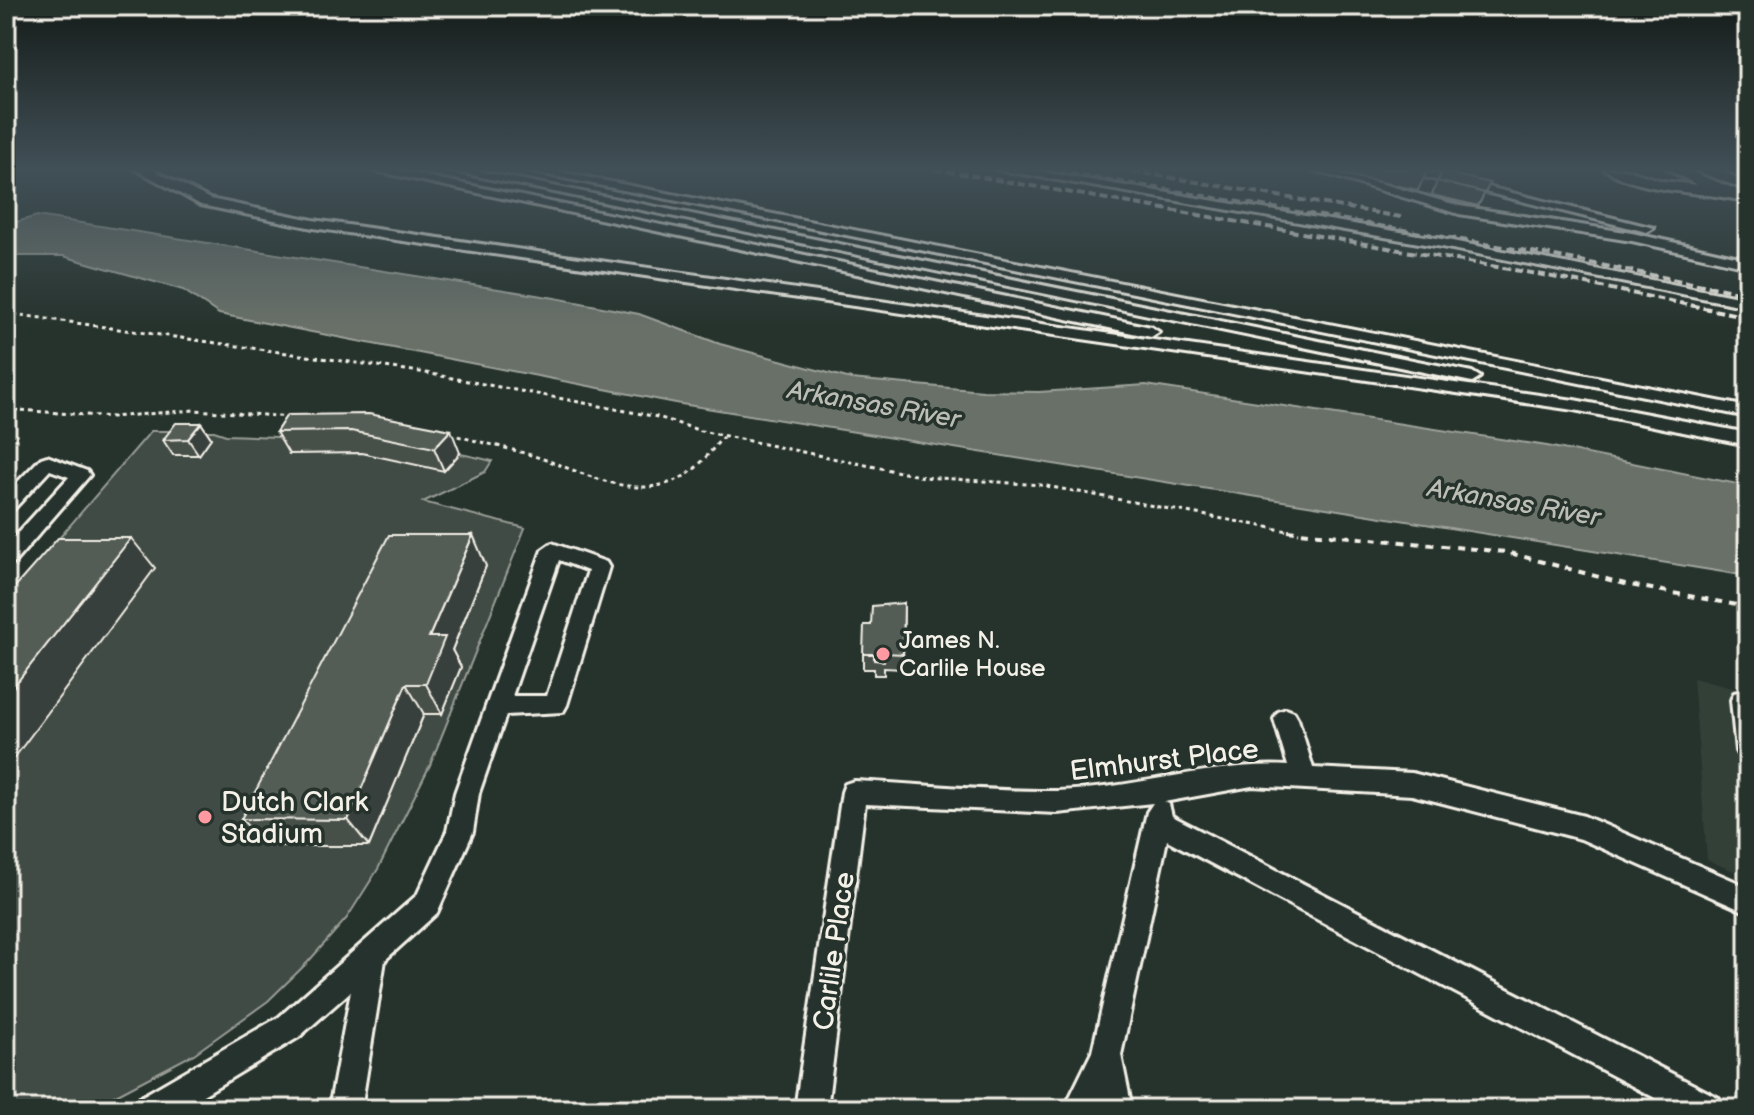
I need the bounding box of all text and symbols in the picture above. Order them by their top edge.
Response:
water label: Arkansas River [783,375,964,436]
water label: Arkansas River [1423,473,1604,534]
place label: James N. Carlile House [899,626,1046,683]
marker: James N. Carlile House [874,645,892,663]
street label: Elmhurst Place [1068,733,1260,788]
place label: Dutch Clark Stadium [221,786,369,851]
marker: Dutch Clark Stadium [196,808,214,826]
street label: Carlile Place [807,870,862,1033]

